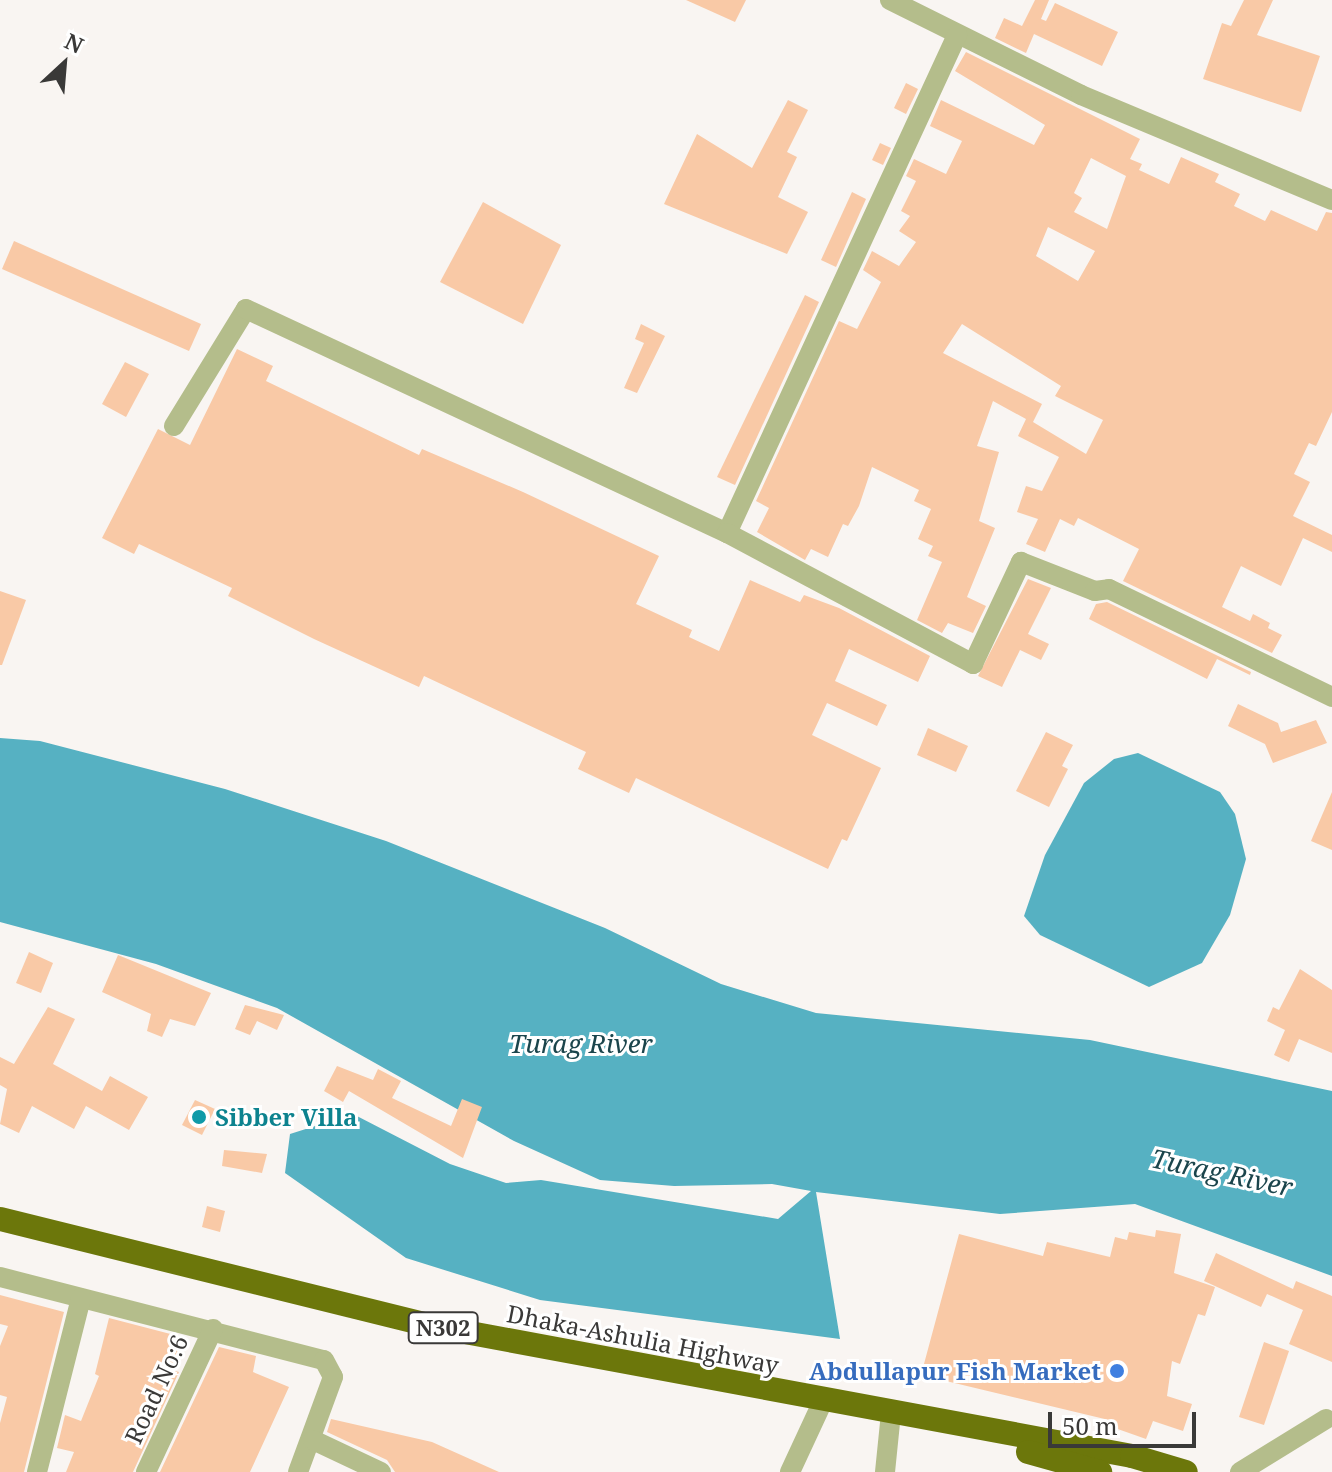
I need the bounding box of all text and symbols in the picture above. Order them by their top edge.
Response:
north arrow [24,24,104,104]
text: N [60,25,89,60]
water label: Turag River [509,1028,653,1060]
place label: Sibber Villa [215,1103,358,1131]
marker: Sibber Villa [190,1108,208,1126]
water label: Turag River [1149,1143,1295,1203]
street label: Dhaka-Ashulia Highway [505,1298,781,1380]
road number: N302 [407,1310,479,1346]
street label: Road No:6 [118,1330,194,1448]
place label: Abdullapur Fish Market [809,1357,1101,1385]
marker: Abdullapur Fish Market [1108,1362,1126,1380]
scale bar [1052,1396,1200,1446]
text: 50 m [1062,1409,1118,1442]

